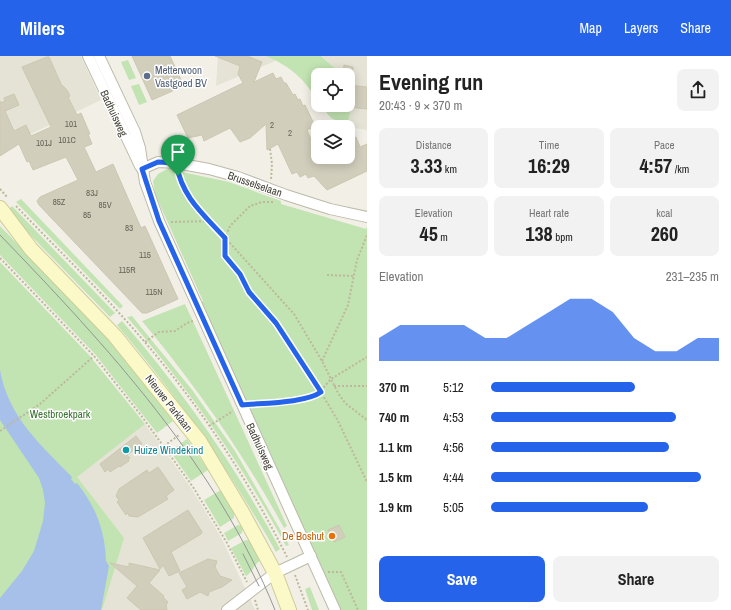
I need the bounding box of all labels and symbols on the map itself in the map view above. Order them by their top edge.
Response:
place label: Metterwoon Vastgoed BV [155,63,207,90]
marker: Metterwoon Vastgoed BV [142,71,152,81]
street label: Badhuisweg [97,88,131,138]
house number: 101 [65,118,77,130]
house number: 2 [270,119,274,131]
house number: 2 [288,127,292,139]
house number: 101C [58,134,76,146]
pin [161,135,195,176]
house number: 101J [36,137,52,149]
street label: Brusselselaan [226,168,284,200]
house number: 83J [86,187,98,199]
house number: 85Z [53,196,66,208]
house number: 85V [98,199,112,211]
house number: 85 [83,209,91,221]
house number: 83 [125,222,133,234]
house number: 115 [139,249,151,261]
house number: 115R [118,264,136,276]
house number: 115N [145,286,163,298]
street label: Nieuwe Parklaan [142,372,196,434]
park label: Westbroekpark [30,407,91,421]
street label: Badhuisweg [243,421,277,471]
place label: Huize Windekind [134,443,203,457]
marker: Huize Windekind [121,445,131,455]
place label: De Boshut [282,529,324,543]
marker: De Boshut [327,531,337,541]

